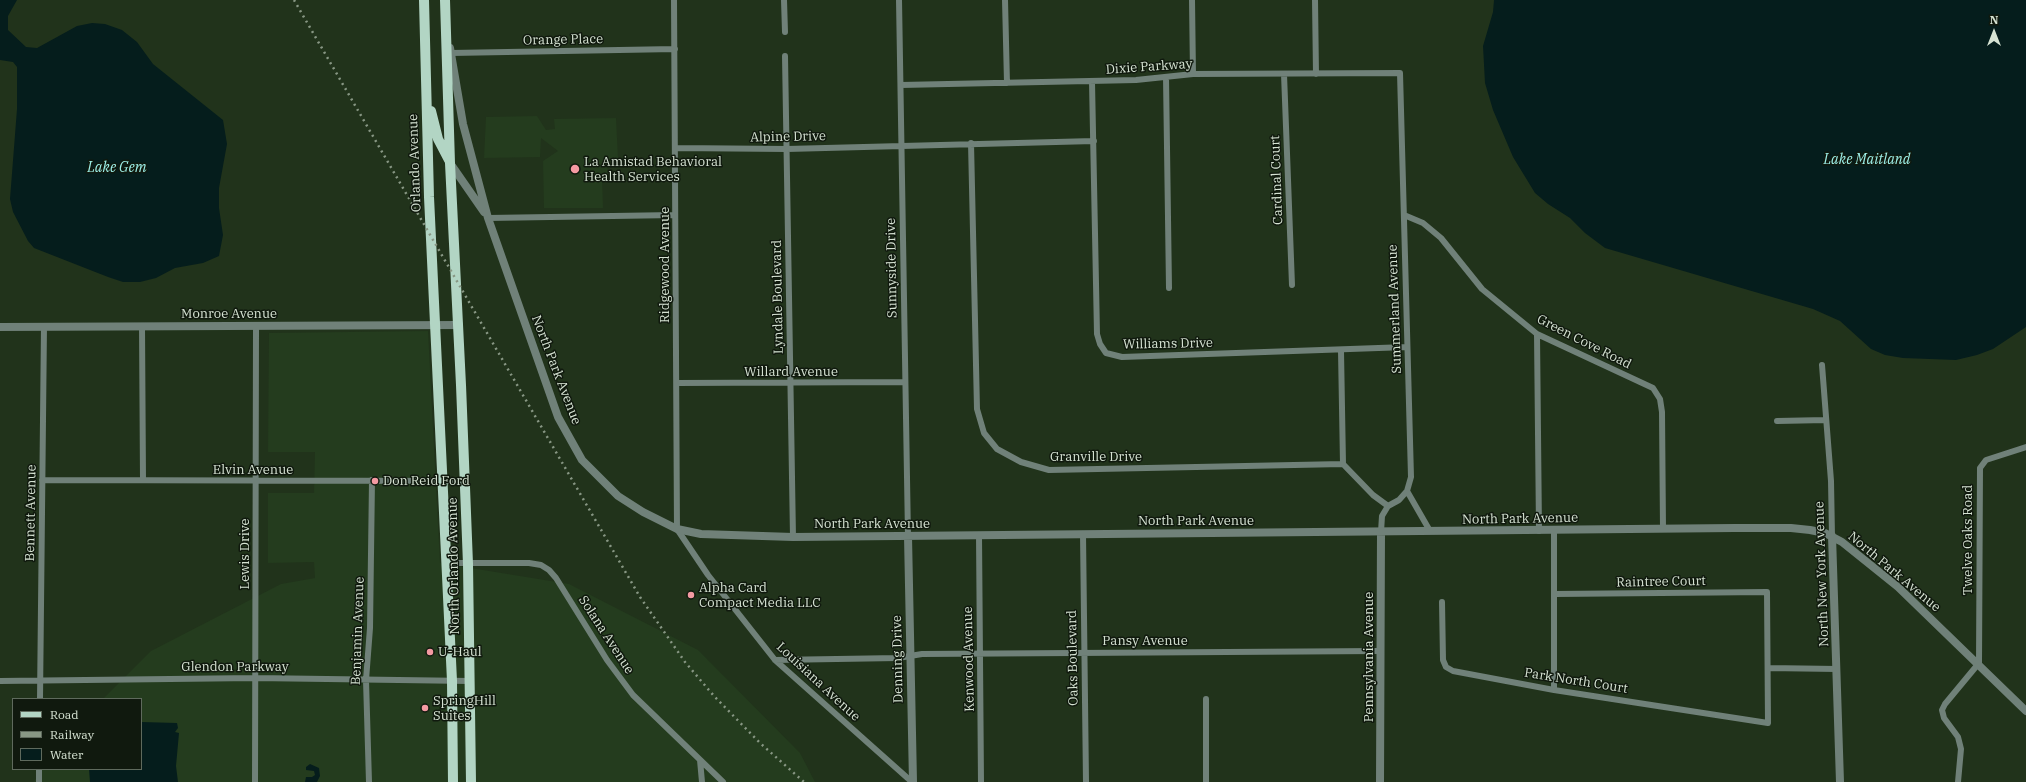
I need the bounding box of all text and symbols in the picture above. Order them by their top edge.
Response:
north arrow [1974,12,2014,52]
text: N [1990,13,1998,27]
street label: Orange Place [523,32,603,48]
street label: Dixie Parkway [1105,56,1193,78]
street label: Orlando Avenue [405,114,425,212]
street label: Alpine Drive [750,129,826,145]
street label: Cardinal Court [1268,135,1286,225]
water label: Lake Maitland [1824,152,1910,168]
place label: La Amistad Behavioral Health Services [584,154,722,185]
water label: Lake Gem [87,160,147,176]
marker: La Amistad Behavioral Health Services [569,163,581,175]
street label: Ridgewood Avenue [657,207,673,323]
street label: Sunnyside Drive [883,218,901,318]
street label: Lyndale Boulevard [769,240,787,354]
street label: Summerland Avenue [1385,244,1405,374]
street label: Monroe Avenue [181,306,277,322]
street label: Green Cove Road [1534,312,1634,372]
street label: North Park Avenue [528,313,584,427]
street label: Williams Drive [1123,335,1213,353]
street label: Willard Avenue [744,364,838,380]
street label: Granville Drive [1050,449,1142,465]
street label: Elvin Avenue [213,462,293,478]
street label: Bennett Avenue [22,464,40,562]
place label: Don Reid Ford [383,473,470,489]
marker: Don Reid Ford [370,476,380,486]
street label: Twelve Oaks Road [1960,485,1976,595]
street label: North Orlando Avenue [445,497,463,635]
street label: North New York Avenue [1812,501,1832,647]
street label: North Park Avenue [1462,510,1578,528]
street label: North Park Avenue [1138,513,1254,529]
street label: North Park Avenue [814,516,930,532]
street label: Lewis Drive [237,518,253,590]
street label: North Park Avenue [1845,529,1943,615]
street label: Raintree Court [1616,573,1706,591]
street label: Benjamin Avenue [348,576,368,686]
place label: Alpha Card Compact Media LLC [699,580,821,611]
marker: Alpha Card Compact Media LLC [686,590,696,600]
street label: Pennsylvania Avenue [1361,592,1377,722]
street label: Solana Avenue [575,593,637,677]
street label: Kenwood Avenue [960,606,978,712]
street label: Oaks Boulevard [1064,610,1082,706]
street label: Denning Drive [889,615,907,703]
street label: Pansy Avenue [1102,633,1188,649]
street label: Louisiana Avenue [773,639,863,725]
place label: U-Haul [438,644,482,660]
marker: U-Haul [425,647,435,657]
street label: Glendon Parkway [181,659,289,675]
street label: Park North Court [1523,665,1629,697]
place label: SpringHill Suites [433,693,496,724]
legend [12,698,142,770]
marker: SpringHill Suites [420,703,430,713]
text: Road [50,707,79,722]
text: Railway [50,727,94,742]
text: Water [50,747,83,762]

